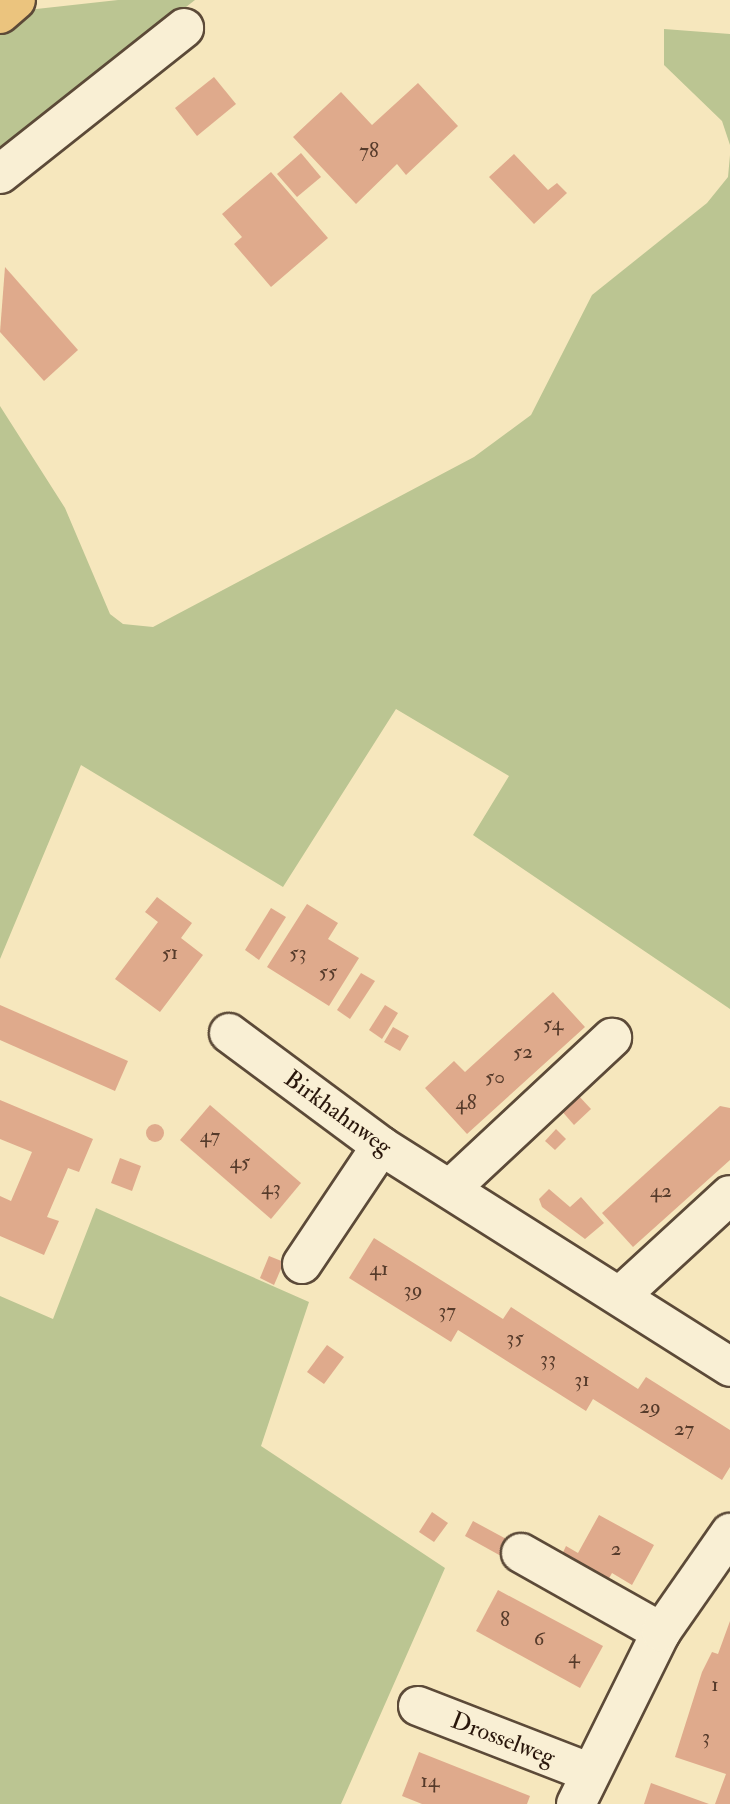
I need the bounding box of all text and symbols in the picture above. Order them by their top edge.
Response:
house number: 78 [359,138,379,164]
house number: 51 [162,940,178,966]
house number: 53 [289,940,307,966]
house number: 55 [319,959,337,985]
house number: 54 [543,1011,563,1037]
house number: 52 [513,1039,533,1065]
street label: Birkhahnweg [279,1064,397,1162]
house number: 50 [485,1064,505,1090]
house number: 48 [455,1090,477,1116]
house number: 47 [200,1123,220,1149]
house number: 45 [230,1149,250,1175]
house number: 43 [261,1175,281,1201]
house number: 42 [650,1178,672,1204]
house number: 41 [370,1256,388,1282]
house number: 39 [404,1277,422,1303]
house number: 37 [438,1298,456,1324]
house number: 35 [506,1325,524,1351]
house number: 33 [540,1346,556,1372]
house number: 31 [574,1367,590,1393]
house number: 29 [639,1394,661,1420]
house number: 27 [674,1416,694,1442]
house number: 2 [611,1536,621,1562]
house number: 8 [500,1607,510,1633]
house number: 6 [534,1626,544,1652]
house number: 4 [568,1644,580,1670]
house number: 1 [711,1672,719,1698]
street label: Drosselweg [447,1706,559,1772]
house number: 3 [702,1724,710,1750]
house number: 14 [421,1768,439,1794]

